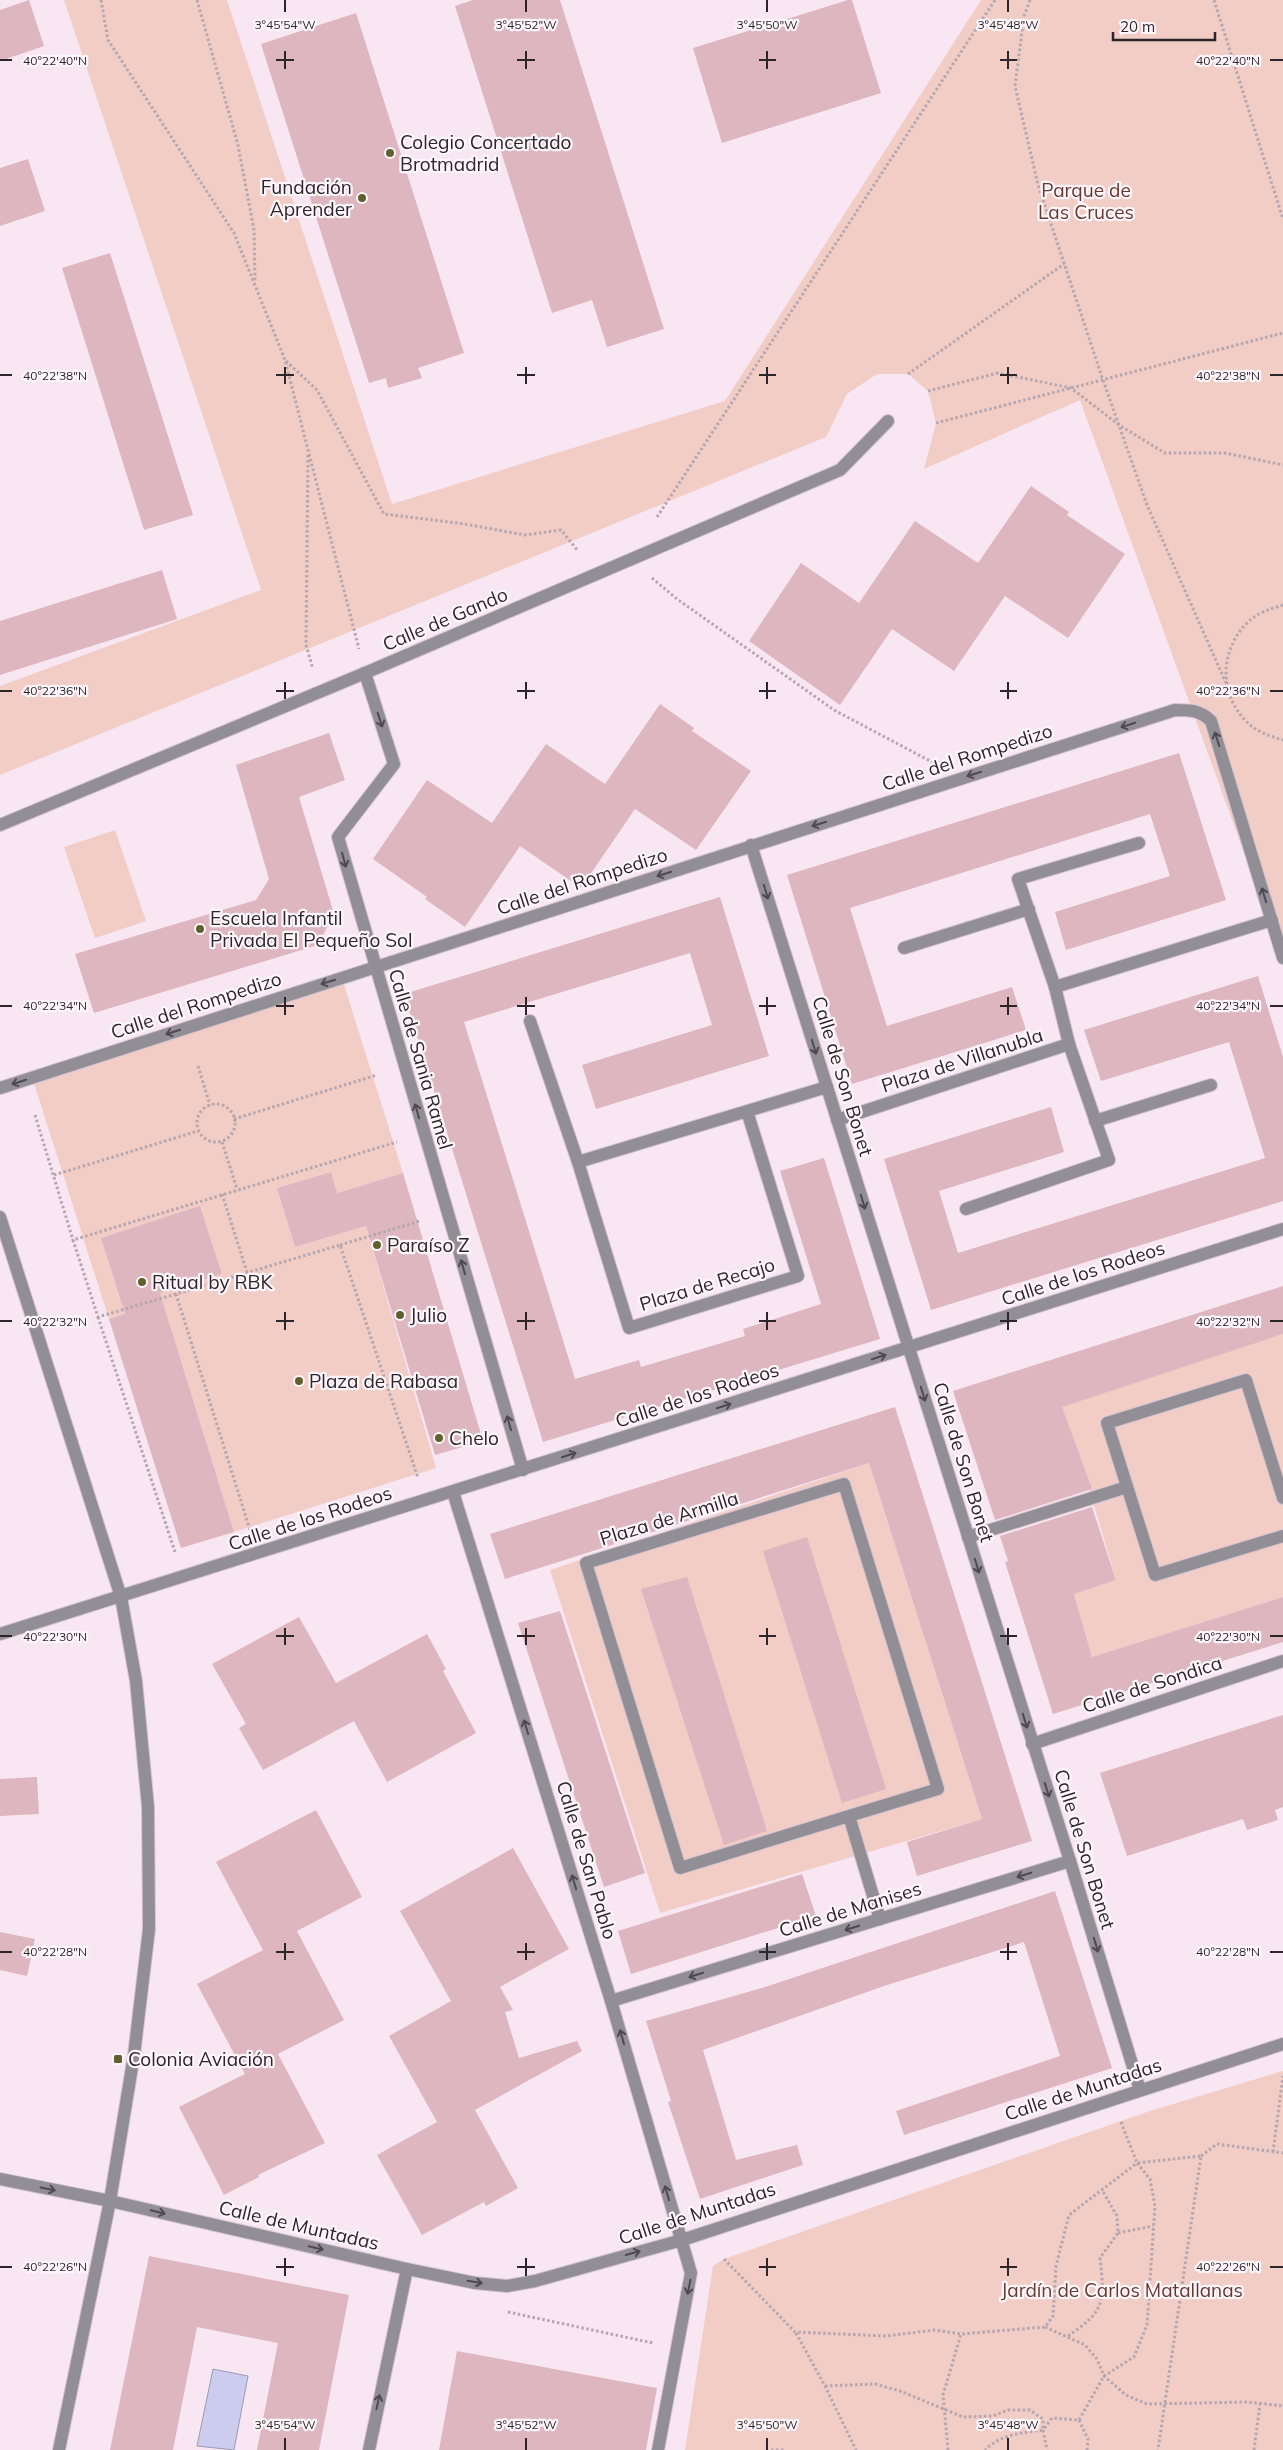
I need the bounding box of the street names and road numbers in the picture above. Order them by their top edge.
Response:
street label: Calle de Gando [379,582,511,656]
street label: Calle del Rompedizo [879,718,1055,796]
street label: Calle del Rompedizo [494,842,670,920]
street label: Calle del Rompedizo [108,966,284,1044]
street label: Calle de Sania Ramel [384,966,458,1152]
street label: Calle de Son Bonet [807,993,879,1159]
street label: Plaza de Villanubla [878,1023,1046,1097]
street label: Calle de los Rodeos [998,1235,1168,1311]
street label: Plaza de Recajo [636,1252,778,1316]
street label: Calle de los Rodeos [612,1357,782,1433]
street label: Calle de Son Bonet [928,1379,1000,1545]
street label: Calle de los Rodeos [225,1480,395,1556]
street label: Plaza de Armilla [597,1486,741,1550]
street label: Calle de Sondica [1079,1650,1225,1718]
street label: Calle de Son Bonet [1049,1766,1121,1932]
street label: Calle de San Pablo [551,1778,623,1942]
street label: Calle de Manises [776,1876,924,1942]
street label: Calle de Muntadas [1001,2052,1165,2126]
street label: Calle de Muntadas [615,2176,779,2250]
street label: Calle de Muntadas [217,2195,381,2255]

